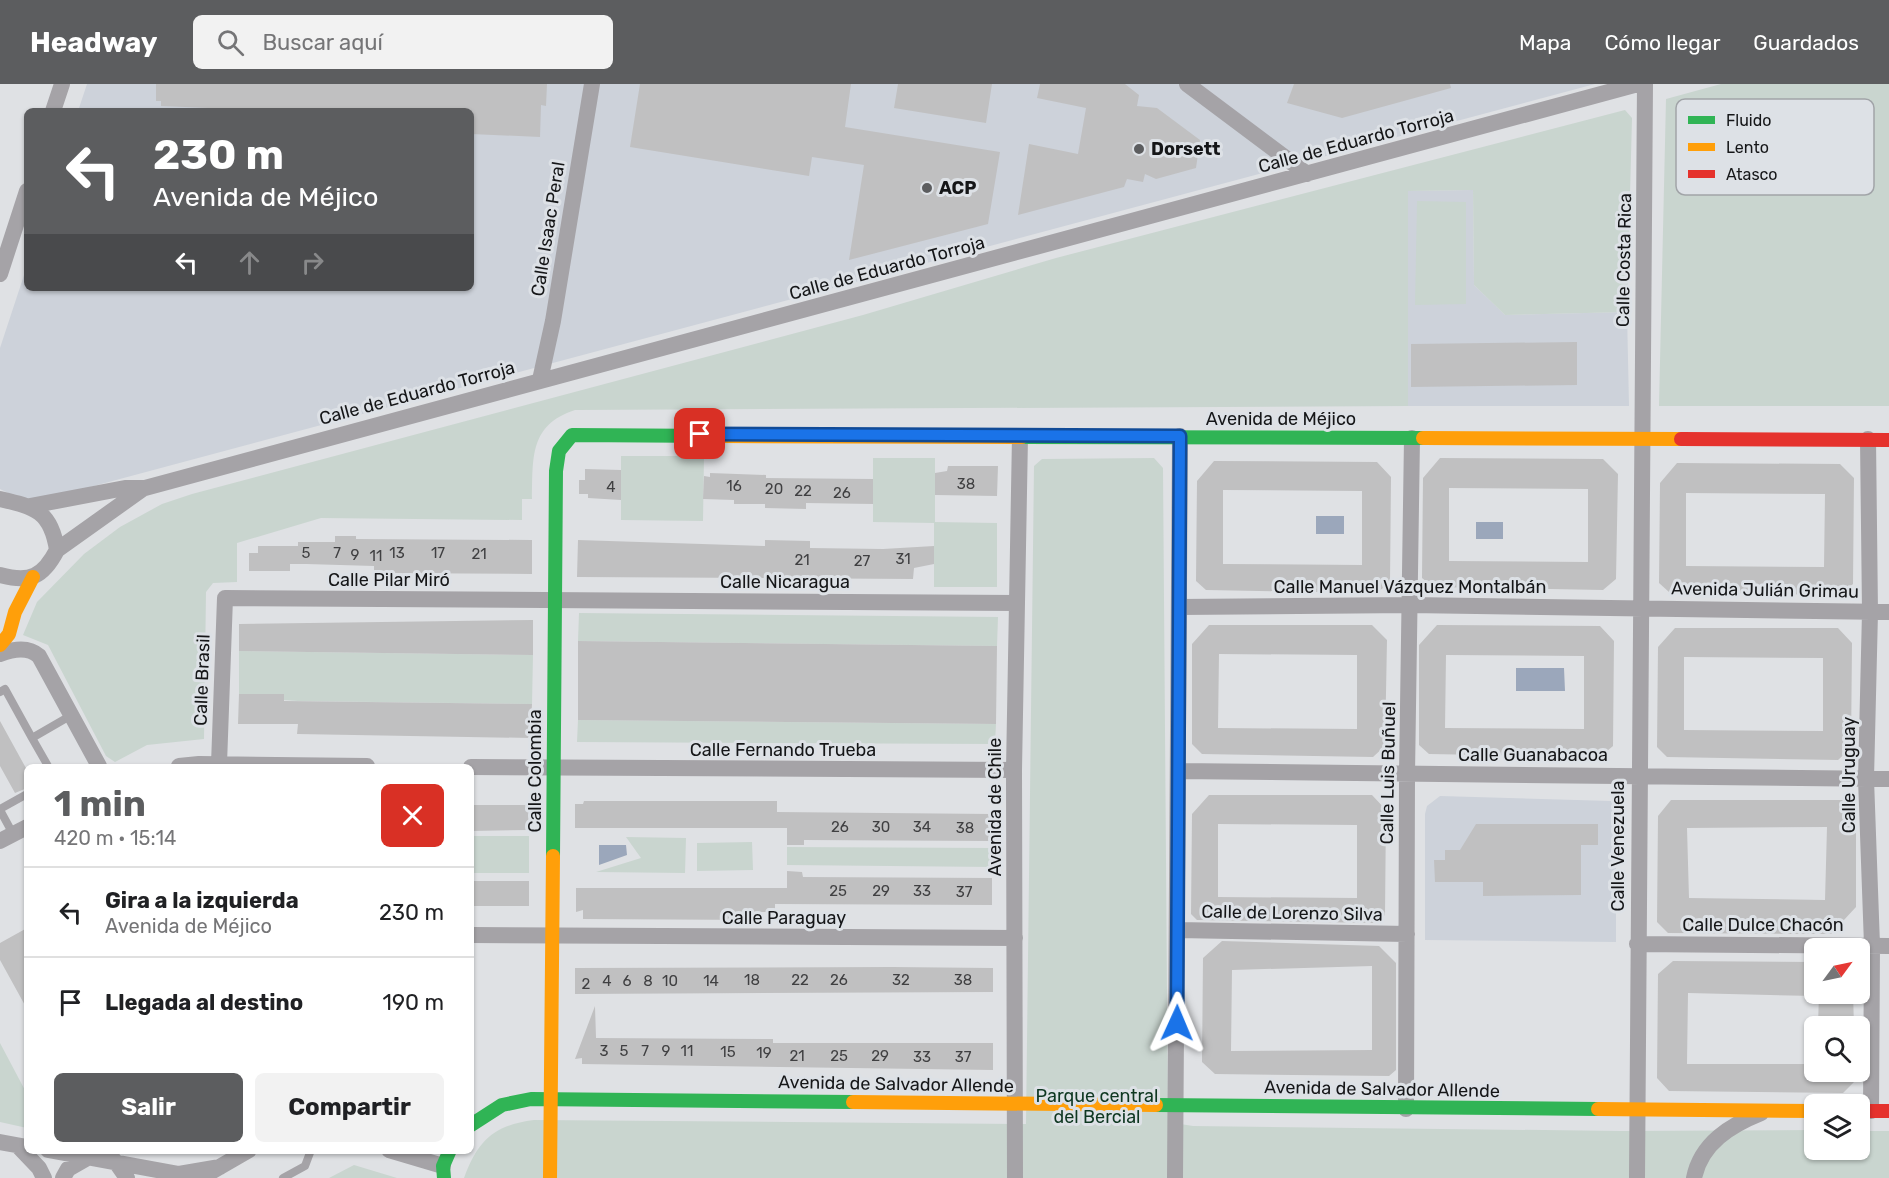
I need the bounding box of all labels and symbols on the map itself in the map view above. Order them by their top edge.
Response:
legend [1676,99,1874,195]
street label: Calle de Eduardo Torroja [1256,104,1456,178]
text: Fluido [1726,111,1771,130]
place label: Dorsett [1151,138,1221,160]
text: Lento [1726,138,1769,157]
marker: Dorsett [1132,142,1146,156]
street label: Calle Isaac Peral [526,160,570,298]
text: Atasco [1726,165,1778,184]
place label: ACP [939,177,976,199]
marker: ACP [920,181,934,195]
street label: Calle Costa Rica [1612,193,1636,327]
street label: Calle de Eduardo Torroja [787,231,987,305]
street label: Calle de Eduardo Torroja [317,356,517,430]
pin [674,408,725,459]
street label: Avenida de Méjico [1206,408,1356,430]
house number: 38 [957,475,975,493]
house number: 16 [726,477,742,495]
house number: 4 [606,478,616,496]
house number: 20 [765,480,783,498]
house number: 22 [794,482,812,500]
house number: 26 [833,484,851,502]
house number: 5 [302,544,311,562]
house number: 7 [333,544,341,562]
house number: 13 [389,544,405,562]
house number: 17 [431,544,445,562]
house number: 21 [471,545,487,563]
house number: 9 [351,546,360,564]
house number: 11 [370,547,382,565]
house number: 31 [895,550,911,568]
house number: 21 [794,551,810,569]
house number: 27 [854,552,871,570]
street label: Calle Pilar Miró [328,569,450,591]
street label: Calle Nicaragua [720,571,850,593]
street label: Calle Manuel Vázquez Montalbán [1274,576,1546,598]
street label: Avenida Julián Grimau [1671,577,1859,603]
street label: Calle Brasil [189,634,215,726]
street label: Calle Luis Buñuel [1376,701,1400,845]
street label: Calle Colombia [524,709,546,833]
street label: Calle Uruguay [1838,717,1860,833]
street label: Avenida de Chile [984,738,1006,876]
street label: Calle Fernando Trueba [690,739,876,761]
street label: Calle Guanabacoa [1458,744,1608,766]
street label: Calle Venezuela [1607,781,1629,911]
house number: 26 [831,818,849,836]
house number: 30 [872,818,890,836]
house number: 34 [913,818,931,836]
house number: 38 [956,819,974,837]
house number: 25 [829,882,847,900]
house number: 29 [872,882,890,900]
house number: 33 [913,882,931,900]
house number: 37 [956,883,973,901]
street label: Calle de Lorenzo Silva [1201,900,1383,926]
street label: Calle Paraguay [722,907,846,929]
street label: Calle Dulce Chacón [1682,914,1844,936]
north arrow [1804,938,1870,1004]
house number: 18 [744,971,760,989]
house number: 22 [791,971,809,989]
house number: 26 [830,971,848,989]
house number: 32 [892,971,910,989]
house number: 38 [954,971,972,989]
house number: 4 [602,972,612,990]
house number: 6 [622,972,632,990]
house number: 8 [643,972,653,990]
house number: 10 [662,972,678,990]
house number: 14 [703,972,719,990]
house number: 2 [582,975,591,993]
position arrow [1145,991,1209,1055]
house number: 3 [599,1042,609,1060]
house number: 5 [620,1042,629,1060]
house number: 7 [641,1042,649,1060]
house number: 9 [662,1042,671,1060]
house number: 11 [681,1042,693,1060]
house number: 15 [720,1043,736,1061]
house number: 19 [756,1044,772,1062]
house number: 21 [789,1047,805,1065]
house number: 25 [830,1047,848,1065]
house number: 29 [871,1047,889,1065]
house number: 33 [913,1048,931,1066]
house number: 37 [955,1048,972,1066]
street label: Avenida de Salvador Allende [778,1071,1014,1097]
street label: Avenida de Salvador Allende [1264,1076,1500,1102]
park label: Parque central del Bercial [1036,1085,1158,1128]

